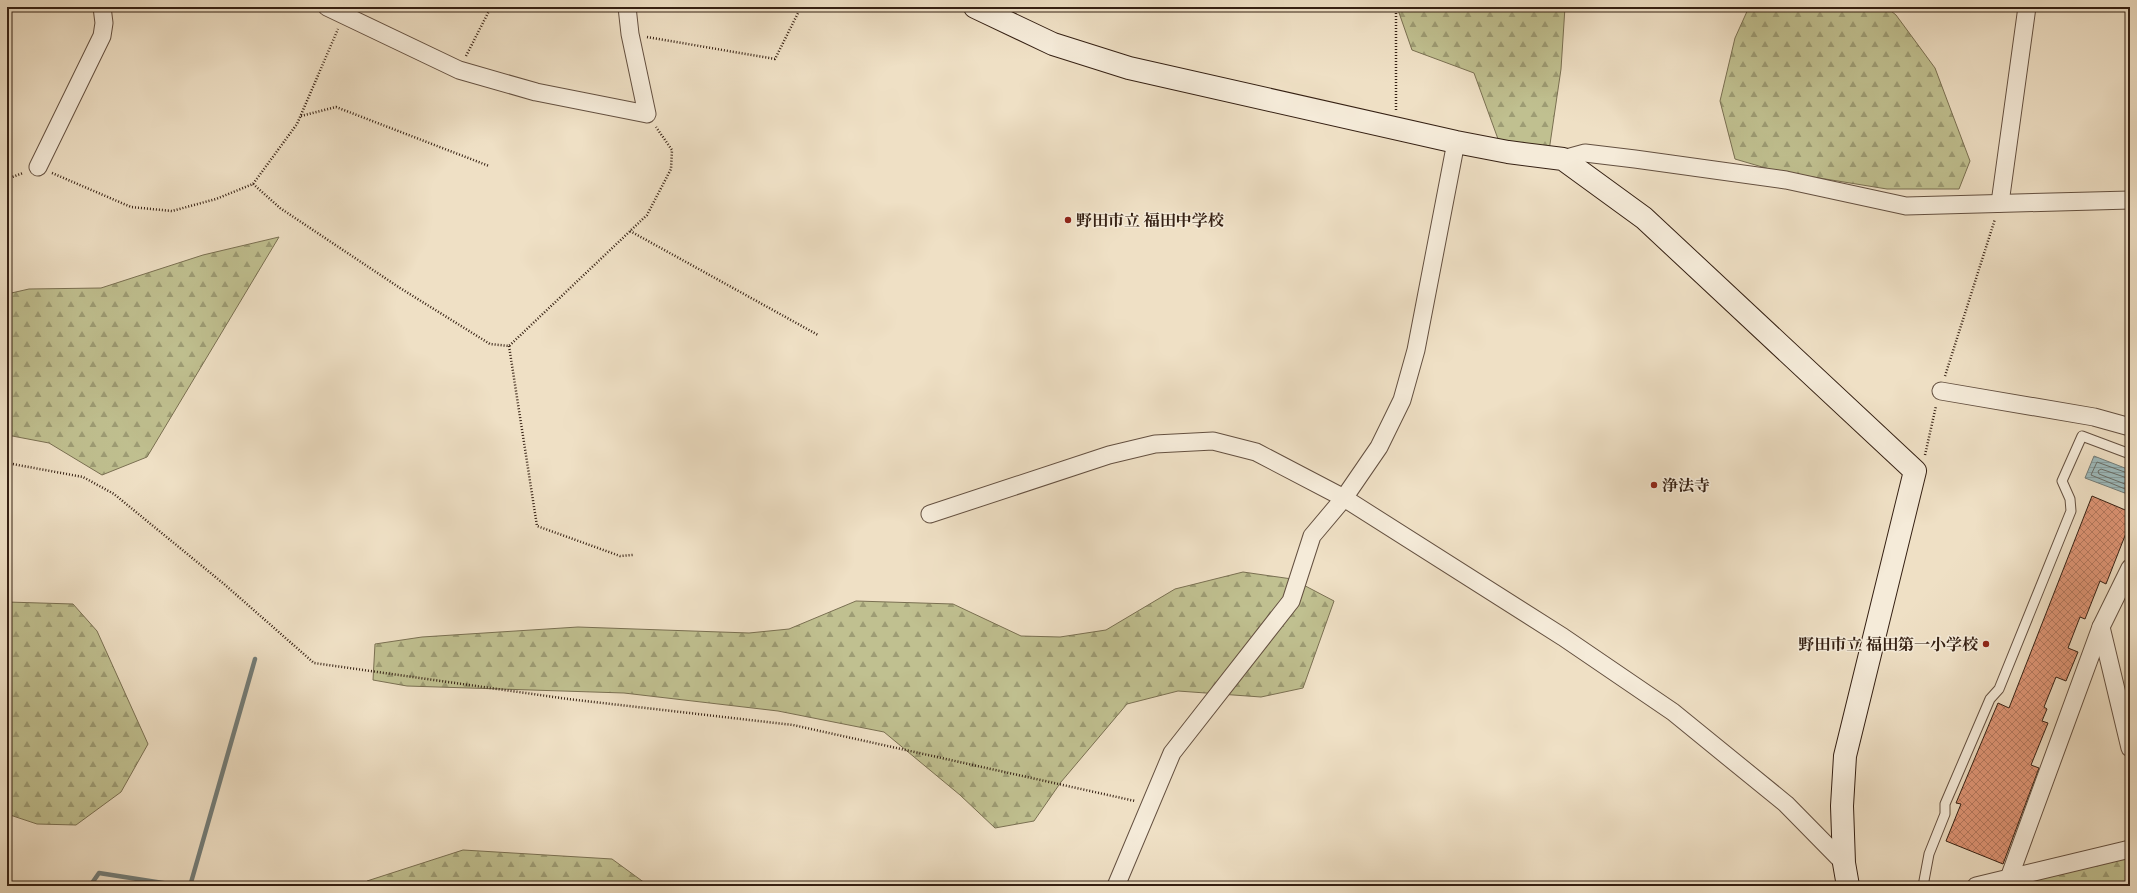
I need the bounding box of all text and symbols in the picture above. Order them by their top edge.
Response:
place label: 野田市立 福田中学校 [1076,210,1225,231]
marker: 野田市立 福田中学校 [1063,215,1073,225]
place label: 浄法寺 [1662,475,1710,496]
marker: 浄法寺 [1649,480,1659,490]
place label: 野田市立 福田第一小学校 [1798,634,1979,655]
marker: 野田市立 福田第一小学校 [1981,639,1991,649]

